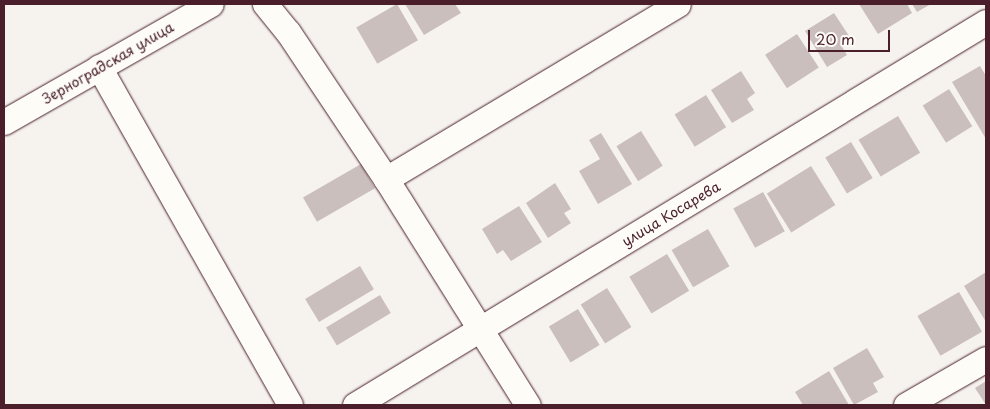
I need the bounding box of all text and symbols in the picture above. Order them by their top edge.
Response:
street label: Зерноградская улица [39,18,177,108]
scale bar [810,20,892,52]
text: 20 m [816,27,855,50]
street label: улица Косарева [619,178,723,250]

